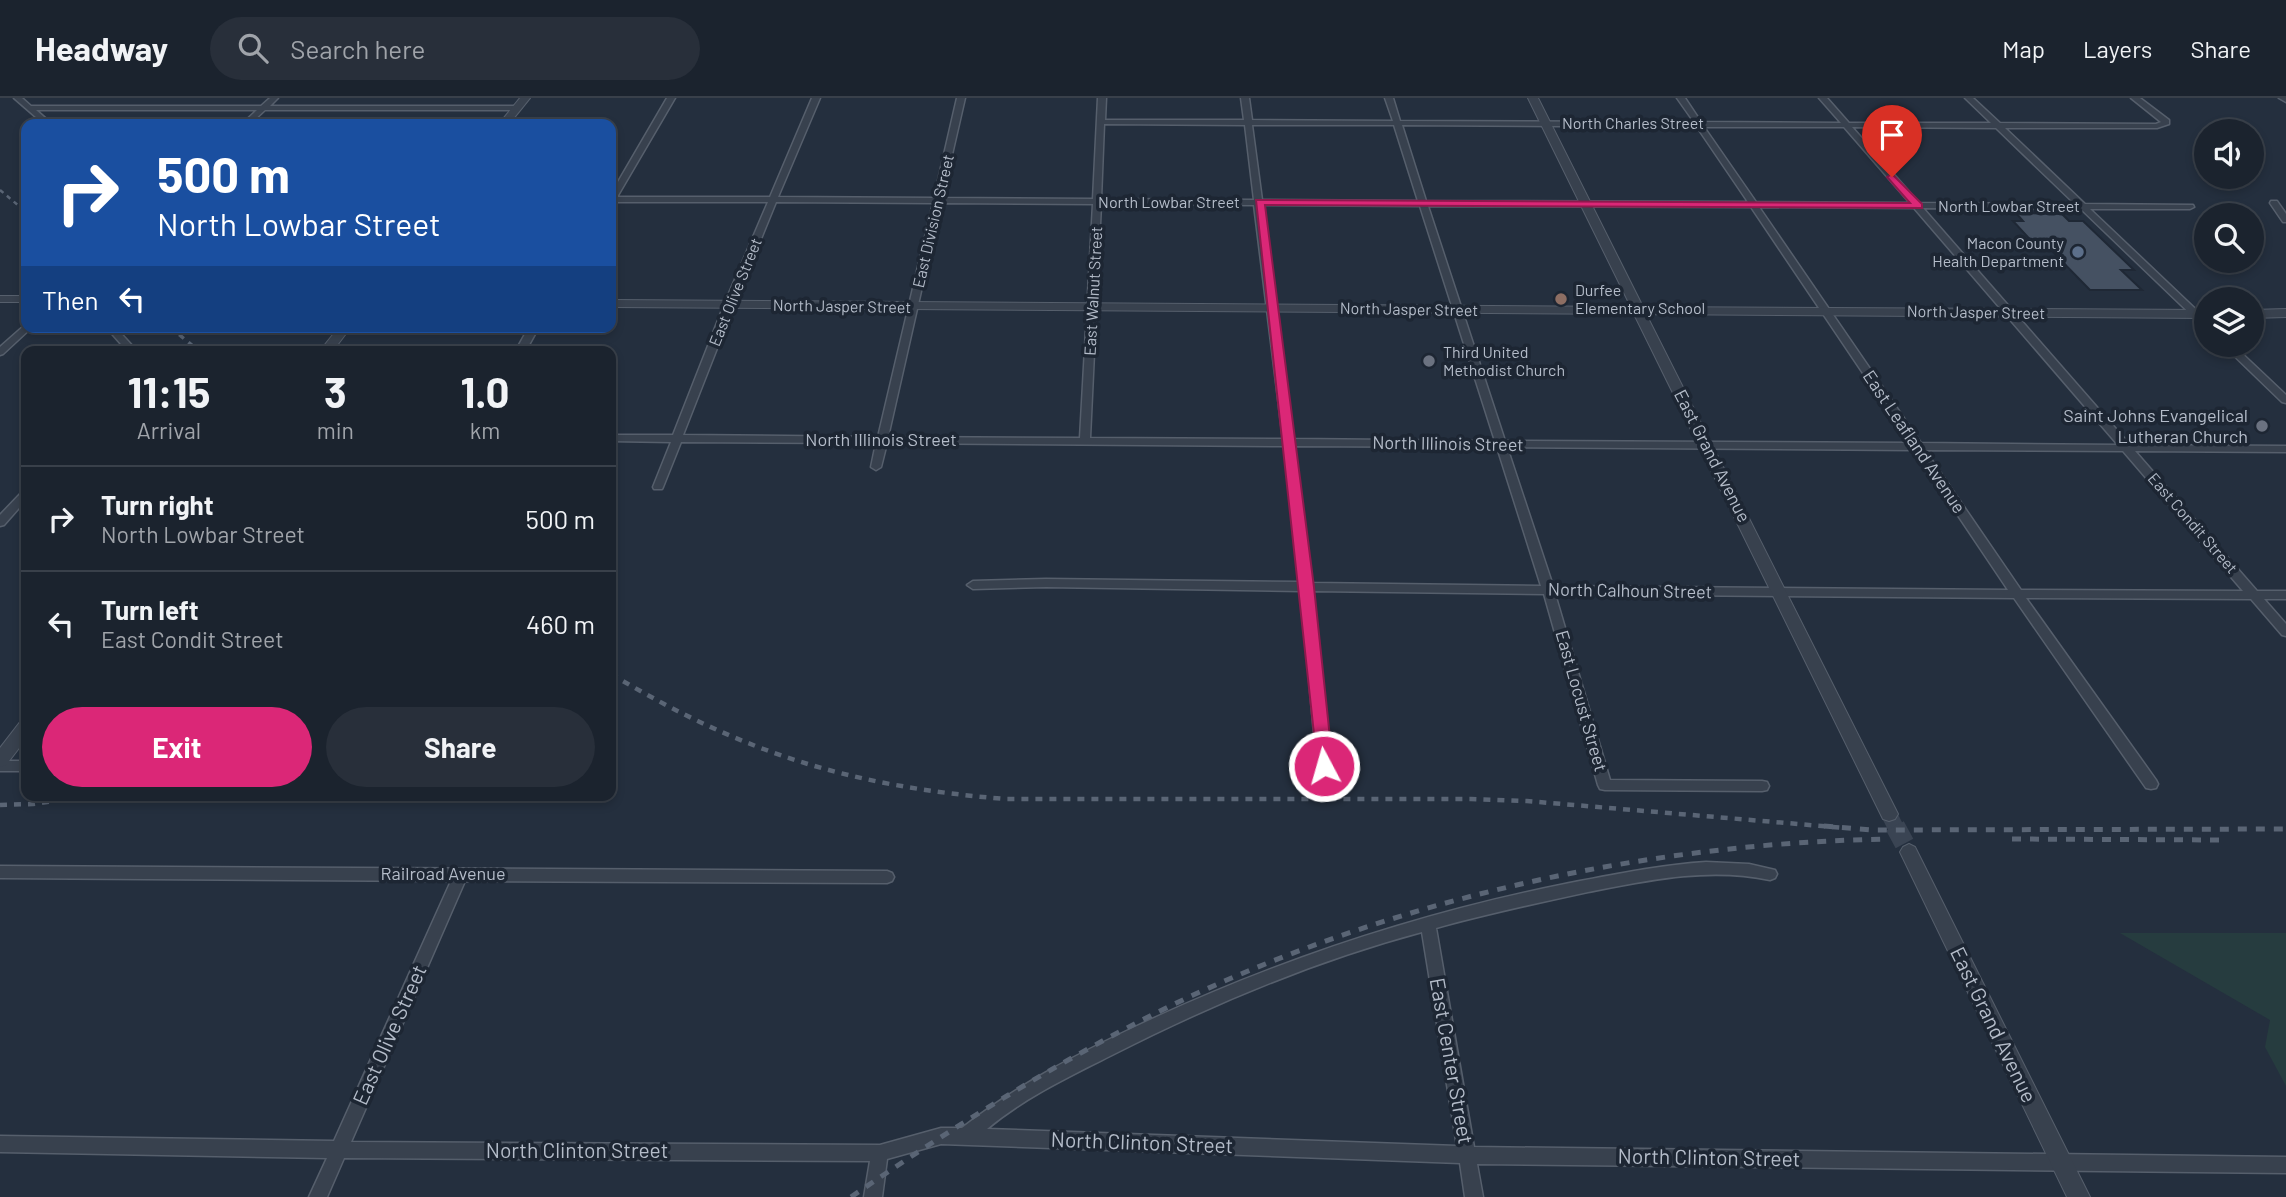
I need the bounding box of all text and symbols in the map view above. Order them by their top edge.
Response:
search box [210,17,700,80]
text: Headway [35,28,168,68]
icon: search [234,29,272,67]
text: Search here [290,33,425,64]
text: Map [2002,34,2045,63]
text: Layers [2083,34,2152,63]
text: Share [2190,34,2251,63]
pin [1862,105,1922,177]
street label: North Charles Street [1562,113,1704,132]
icon: arrive [1873,116,1911,154]
map controls [2194,119,2264,357]
button: sound [2194,119,2264,189]
text: 500 m [157,144,290,203]
icon: right [42,147,133,238]
street label: East Division Street [908,152,957,289]
street label: North Lowbar Street [1098,192,1240,211]
street label: North Lowbar Street [1938,196,2080,215]
button: search [2194,203,2264,273]
text: North Lowbar Street [157,204,441,242]
street label: East Walnut Street [1080,226,1105,356]
place label: Macon County Health Department [1932,233,2065,270]
street label: East Olive Street [704,235,765,349]
marker: Macon County Health Department [2070,244,2086,260]
icon: left [113,280,151,318]
place label: Durfee Elementary School [1575,280,1705,317]
text: Then [42,284,99,315]
button: layers [2194,287,2264,357]
marker: Durfee Elementary School [1553,291,1569,307]
street label: North Jasper Street [773,295,911,316]
street label: North Jasper Street [1340,298,1478,319]
street label: North Jasper Street [1907,301,2045,322]
place label: Third United Methodist Church [1443,342,1565,379]
marker: Third United Methodist Church [1421,353,1437,369]
text: 11:15 [127,366,210,416]
text: 3 [324,366,347,416]
text: 1.0 [460,366,510,416]
street label: East Leafland Avenue [1859,366,1971,517]
street label: East Grand Avenue [1670,386,1756,526]
place label: Saint Johns Evangelical Lutheran Church [2063,404,2248,447]
text: Arrival [137,416,201,444]
text: min [317,416,354,444]
text: km [470,416,500,444]
marker: Saint Johns Evangelical Lutheran Church [2254,418,2270,434]
street label: North Illinois Street [805,428,957,450]
street label: North Illinois Street [1372,431,1524,455]
street label: East Condit Street [2145,469,2242,577]
text: Turn right [101,489,214,520]
icon: right [42,500,80,538]
text: 500 m [526,503,595,534]
text: North Lowbar Street [101,520,305,548]
street label: North Calhoun Street [1548,578,1712,602]
text: Turn left [101,594,199,625]
icon: left [42,605,80,643]
text: 460 m [526,608,595,639]
text: East Condit Street [101,625,284,653]
street label: East Locust Street [1551,628,1613,774]
button: Exit [42,707,312,787]
button: Share [326,707,595,787]
position arrow [1287,729,1361,803]
street label: Railroad Avenue [380,862,506,884]
street label: East Grand Avenue [1946,942,2043,1106]
street label: East Olive Street [347,960,431,1108]
street label: East Center Street [1426,976,1479,1146]
street label: North Clinton Street [1050,1126,1234,1157]
street label: North Clinton Street [486,1137,668,1162]
street label: North Clinton Street [1618,1142,1801,1171]

